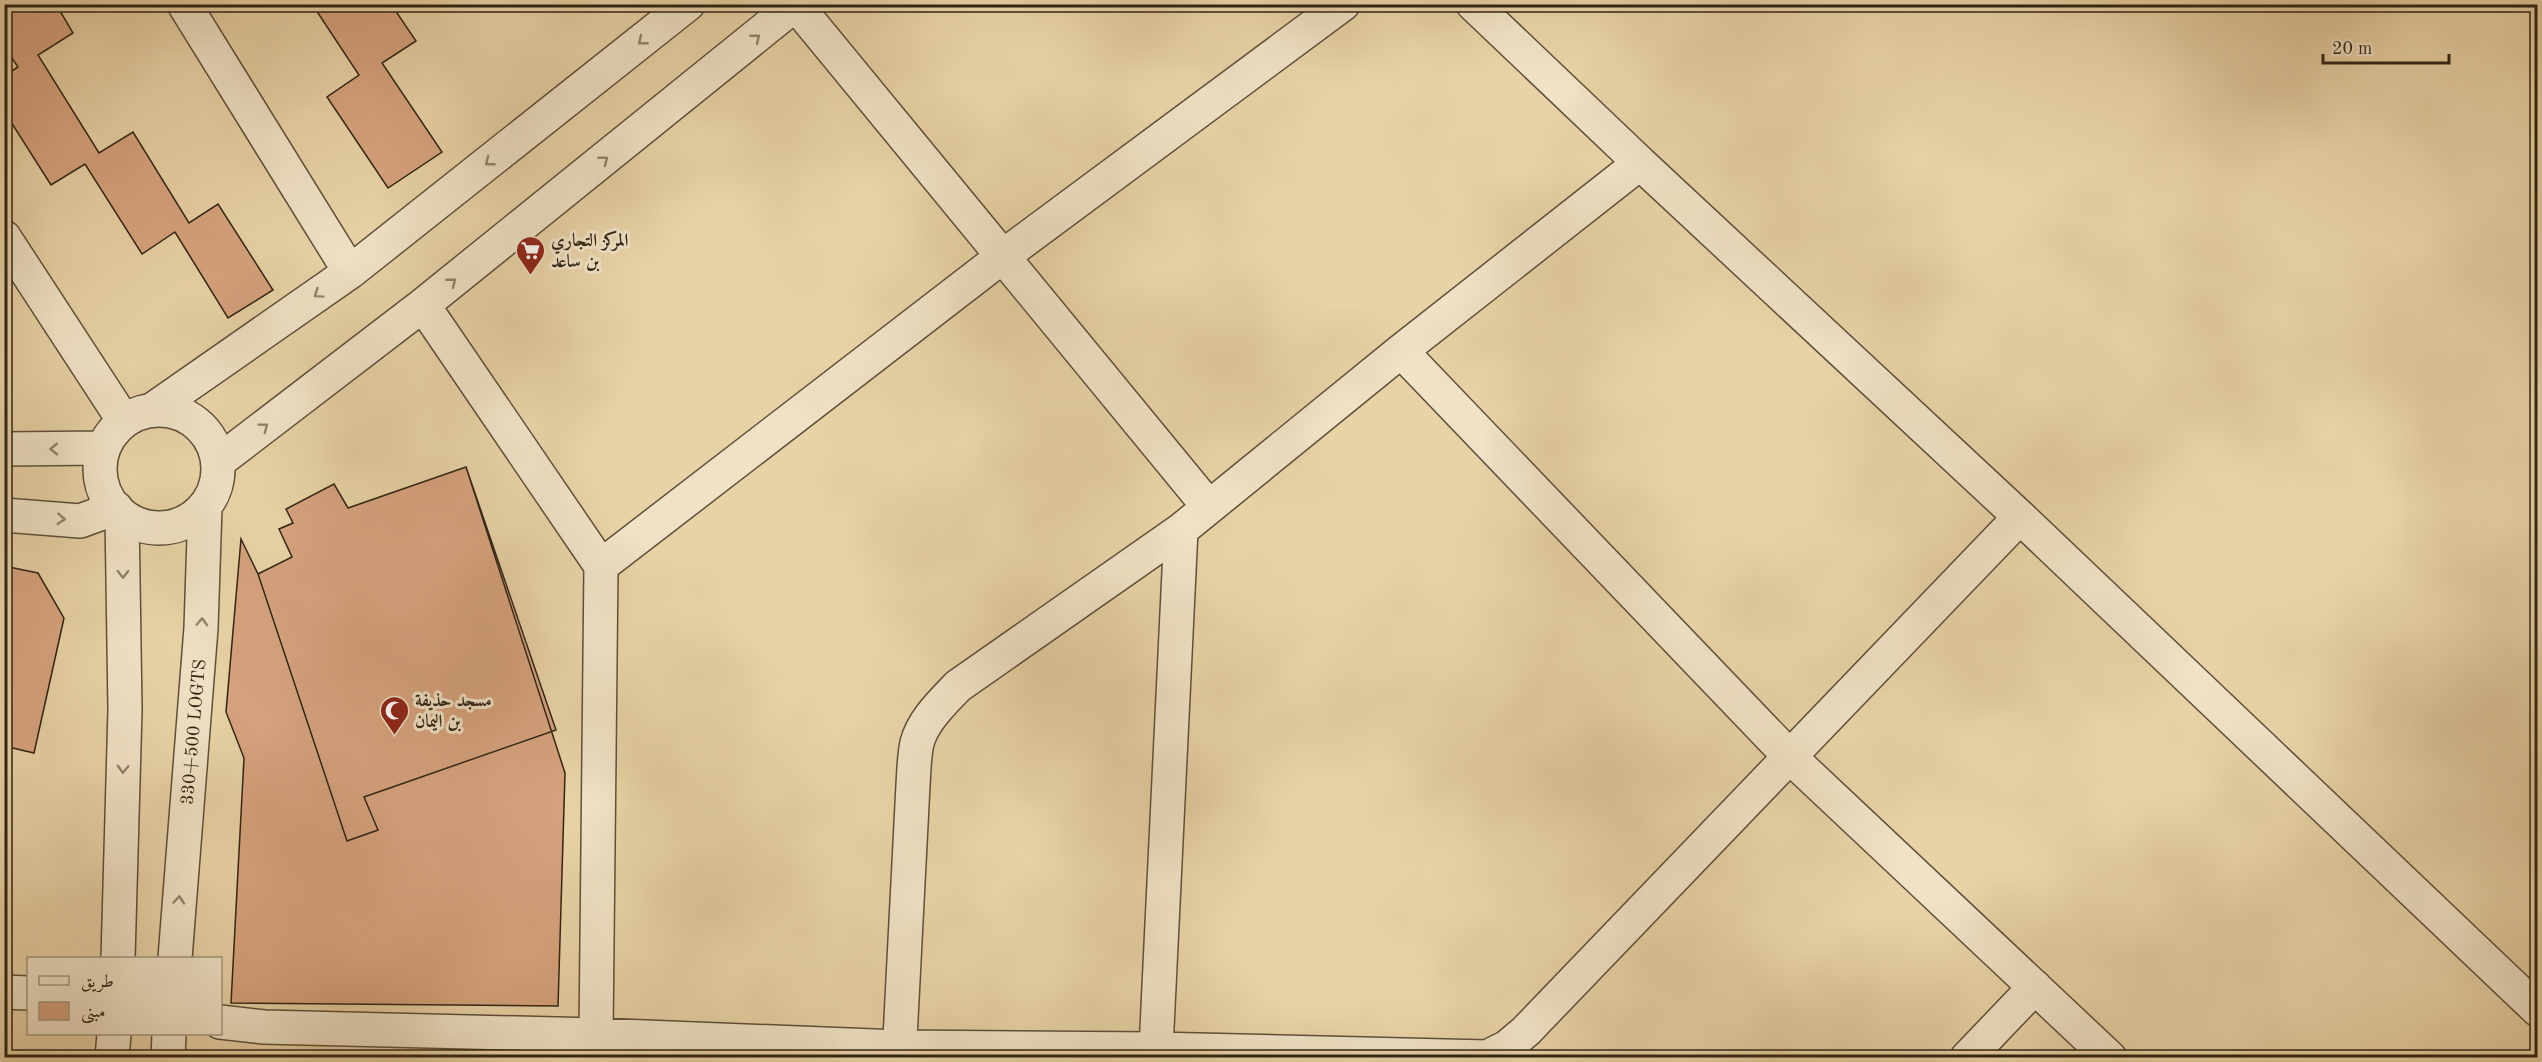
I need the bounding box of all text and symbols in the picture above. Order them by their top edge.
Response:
scale bar [2323,27,2449,65]
one-way arrow [638,33,649,44]
one-way arrow [749,34,760,45]
text: 20 m [2332,40,2372,58]
one-way arrow [485,155,496,166]
one-way arrow [597,157,608,168]
place label: المركز التجاري بن ساعد [551,230,629,272]
supermarket icon: المركز التجاري بن ساعد [514,234,546,276]
one-way arrow [445,279,456,290]
one-way arrow [314,287,325,298]
one-way arrow [257,423,268,434]
one-way arrow [49,442,58,455]
one-way arrow [57,513,66,526]
one-way arrow [117,569,129,578]
one-way arrow [195,618,208,627]
street label: 330+500 LOGTS [179,658,209,806]
place label: مسجد حذيفة بن اليمان [415,692,492,732]
mosque icon: مسجد حذيفة بن اليمان [378,694,410,736]
one-way arrow [117,764,129,773]
one-way arrow [173,896,186,905]
legend [27,957,222,1035]
text: طريق [81,973,114,993]
text: مبنى [81,1003,106,1024]

